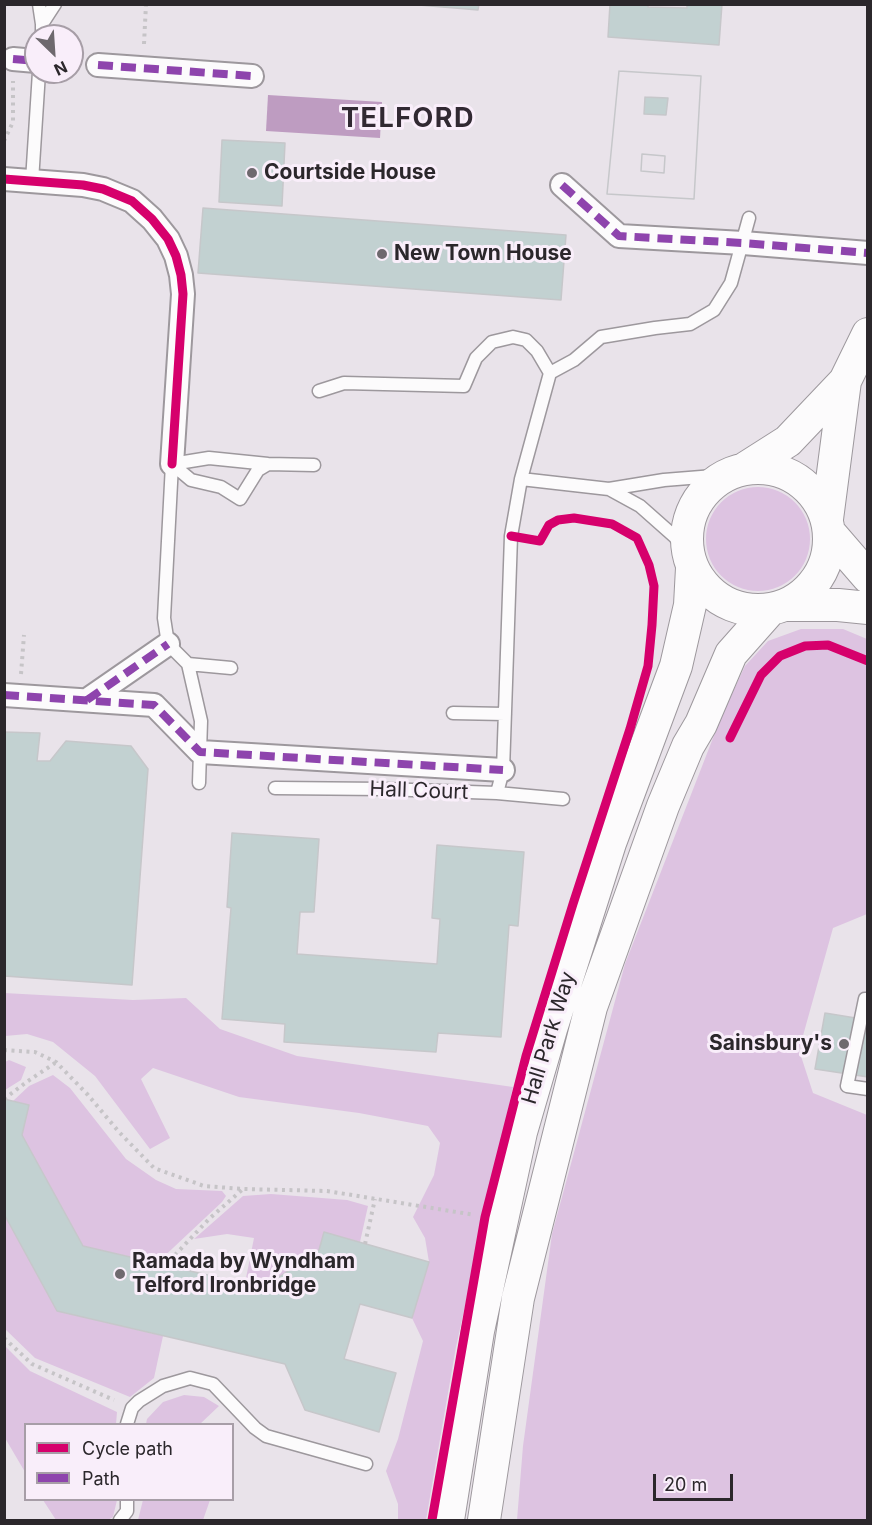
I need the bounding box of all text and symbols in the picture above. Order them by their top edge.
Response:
north arrow [24,24,84,84]
text: N [51,57,71,80]
district label: TELFORD [341,103,475,135]
place label: Courtside House [264,160,436,186]
marker: Courtside House [245,166,259,180]
place label: New Town House [394,241,572,267]
marker: New Town House [375,247,389,261]
street label: Hall Court [369,777,469,805]
street label: Hall Park Way [517,969,581,1107]
place label: Sainsbury's [709,1031,832,1057]
marker: Sainsbury's [837,1037,851,1051]
place label: Ramada by Wyndham Telford Ironbridge [132,1249,355,1299]
marker: Ramada by Wyndham Telford Ironbridge [113,1267,127,1281]
legend [24,1423,234,1501]
text: Cycle path [82,1438,173,1459]
scale bar [656,1462,736,1500]
text: Path [82,1468,120,1489]
text: 20 m [664,1474,707,1495]

